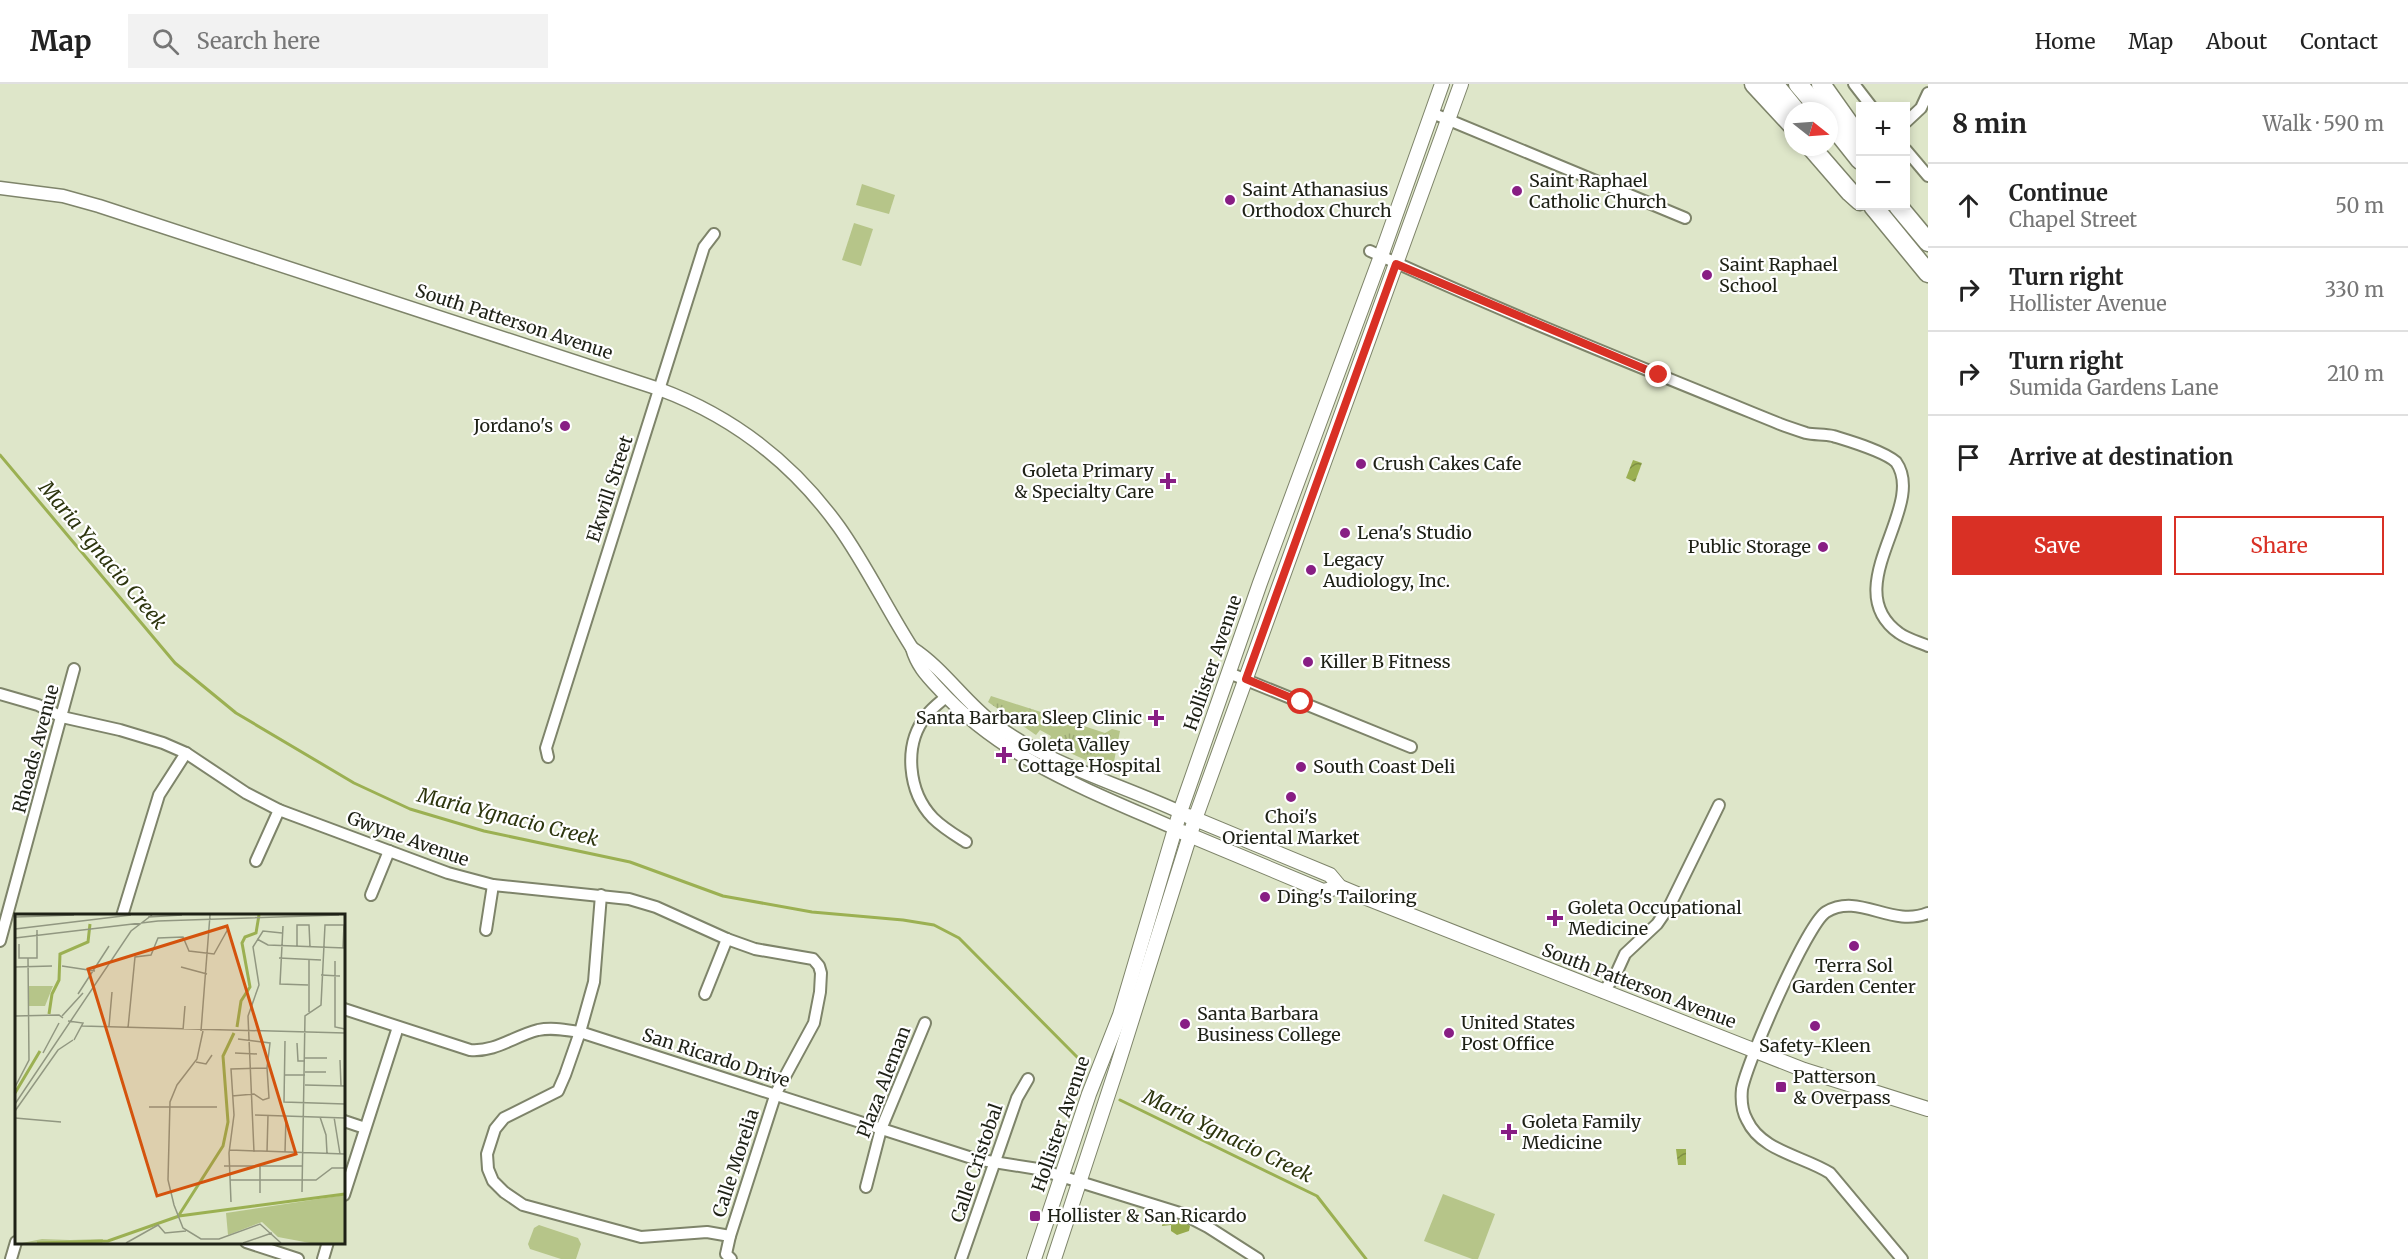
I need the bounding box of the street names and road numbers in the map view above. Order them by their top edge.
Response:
street label: South Patterson Avenue [413,279,616,364]
street label: Ekwill Street [581,433,638,545]
street label: Hollister Avenue [1179,592,1246,734]
street label: Rhoads Avenue [7,682,64,816]
street label: Gwyne Avenue [344,806,472,871]
street label: South Patterson Avenue [1539,938,1740,1033]
street label: San Ricardo Drive [639,1023,793,1092]
street label: Plaza Aleman [852,1023,915,1141]
street label: Hollister Avenue [1027,1053,1094,1195]
street label: Calle Cristobal [945,1100,1008,1225]
street label: Calle Morelia [707,1105,764,1220]

